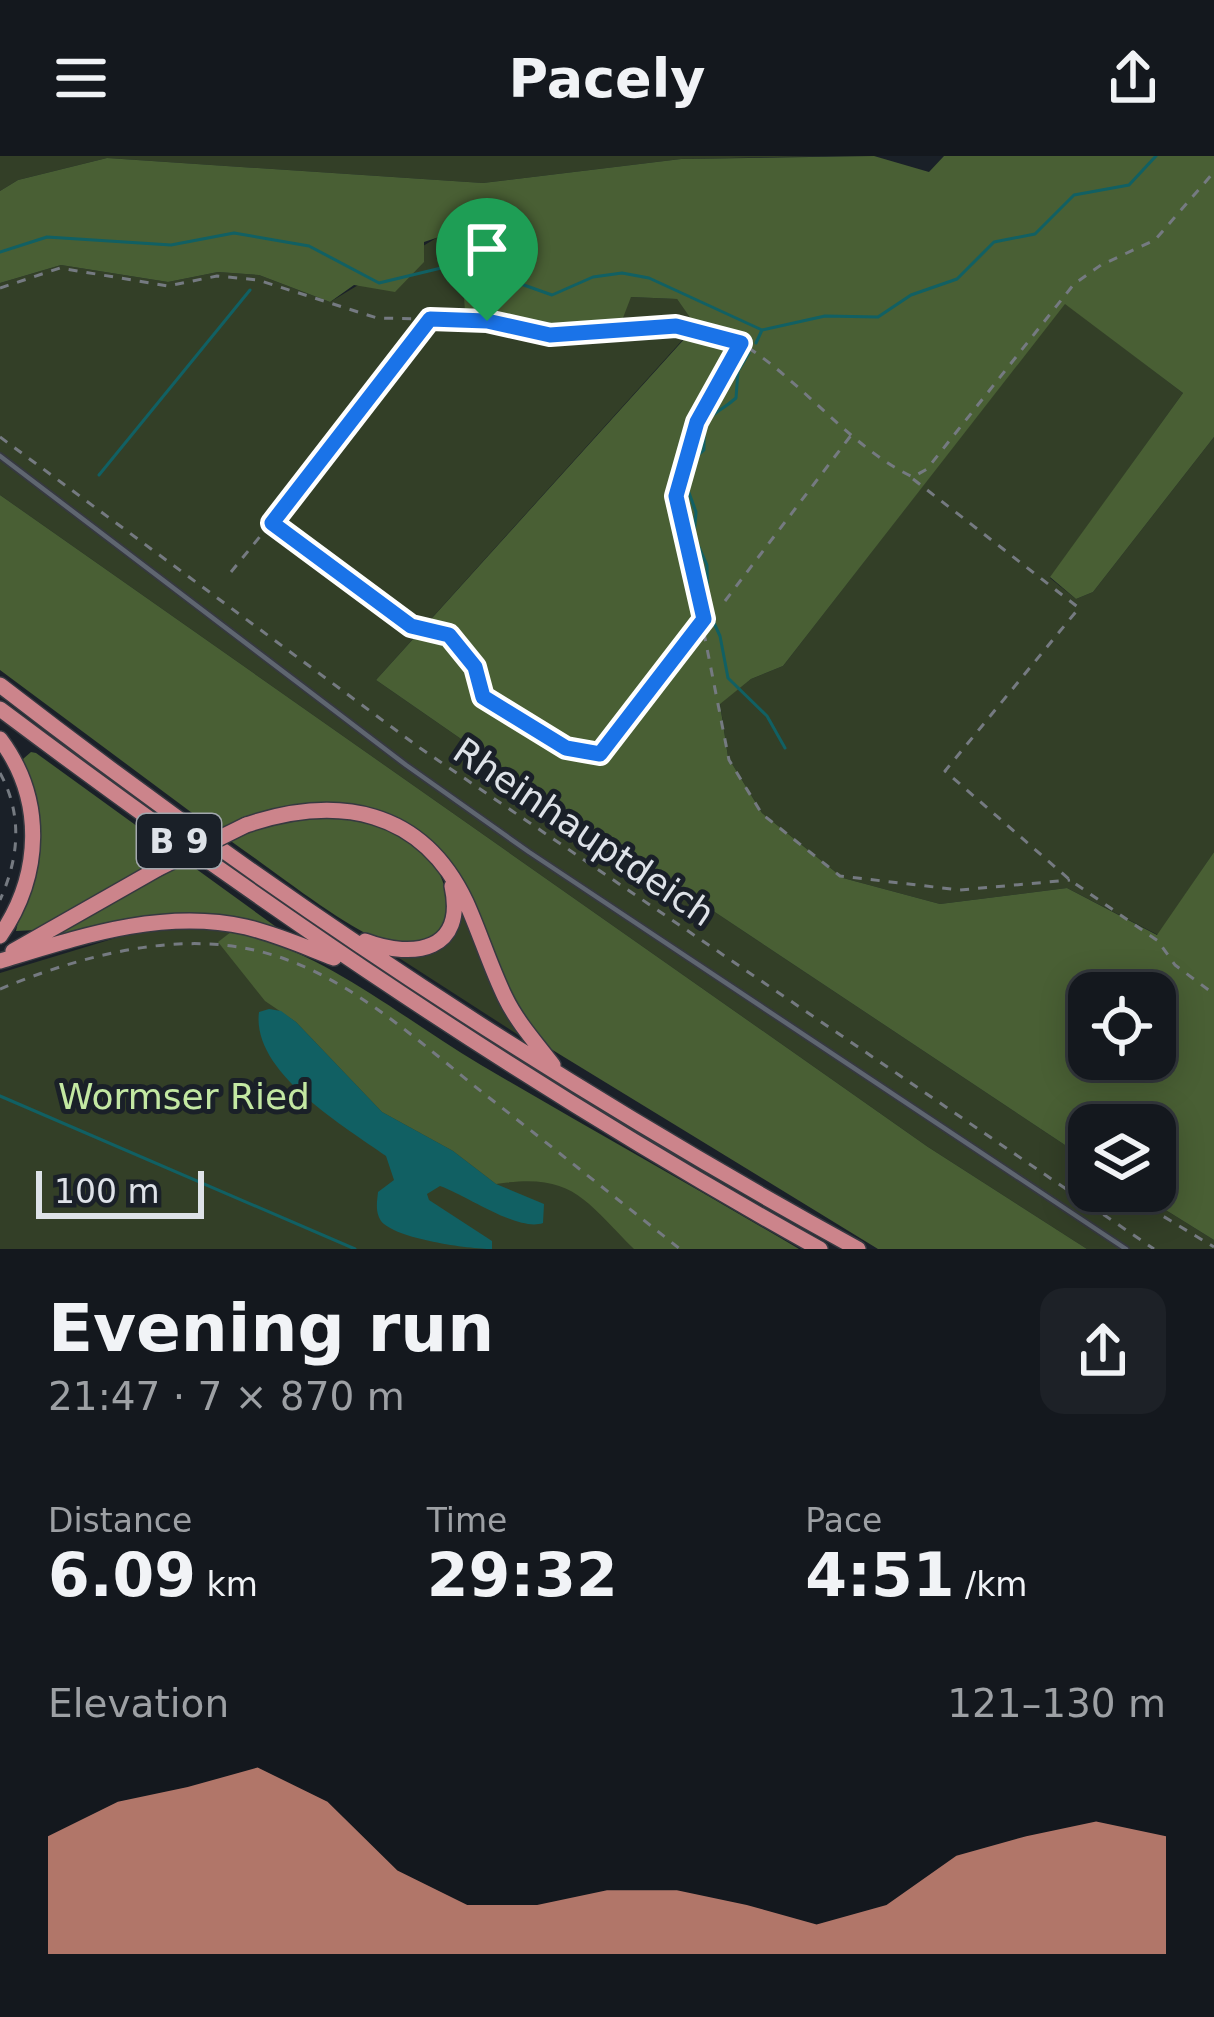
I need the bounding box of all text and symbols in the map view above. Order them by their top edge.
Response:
icon: menu [48,45,114,111]
icon: share [1100,45,1166,111]
text: Pacely [509,47,705,110]
pin [436,198,538,321]
icon: arrive [454,216,520,282]
street label: Rheinhauptdeich [446,730,722,934]
road number: B 9 [137,814,221,868]
map controls [1068,972,1176,1212]
button: locate [1068,972,1176,1080]
park label: Wormser Ried [58,1076,310,1117]
button: layers [1068,1104,1176,1212]
scale bar [36,1165,204,1218]
text: 100 m [54,1172,160,1211]
button: share [1040,1288,1166,1414]
text: Evening run [48,1290,494,1367]
text: 21:47 · 7 × 870 m [48,1374,405,1419]
text: Distance [48,1501,192,1540]
text: Time [427,1501,507,1540]
text: Pace [805,1501,882,1540]
text: 6.09 [48,1540,196,1610]
text: 29:32 [427,1540,618,1610]
text: 4:51 [805,1540,955,1610]
text: km [196,1565,258,1604]
text: /km [955,1565,1027,1604]
text: Elevation [48,1681,229,1726]
text: 121–130 m [947,1681,1166,1726]

